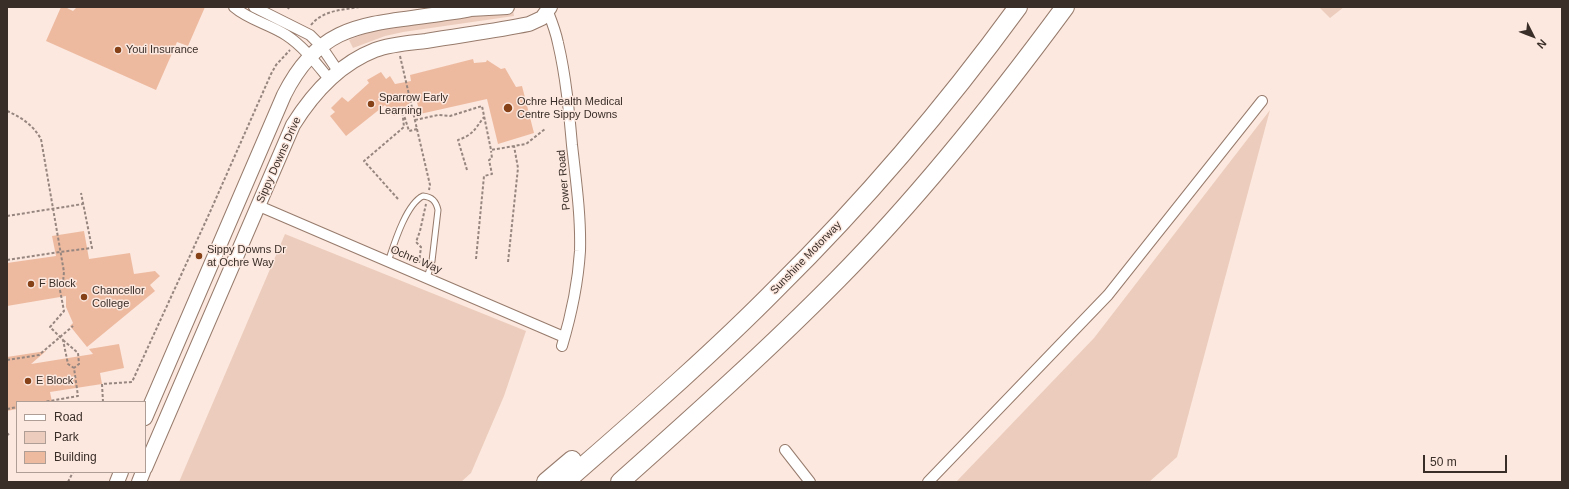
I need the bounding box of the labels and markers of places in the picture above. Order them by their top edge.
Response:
place label: Youi Insurance [126,43,198,57]
marker: Youi Insurance [113,45,123,55]
place label: Sparrow Early Learning [379,91,448,117]
place label: Ochre Health Medical Centre Sippy Downs [517,95,623,121]
marker: Sparrow Early Learning [366,99,376,109]
marker: Ochre Health Medical Centre Sippy Downs [502,102,514,114]
place label: Sippy Downs Dr at Ochre Way [207,243,286,269]
marker: Sippy Downs Dr at Ochre Way [194,251,204,261]
place label: F Block [39,277,76,291]
marker: F Block [26,279,36,289]
place label: Chancellor College [92,284,145,310]
marker: Chancellor College [79,292,89,302]
place label: E Block [36,374,73,388]
marker: E Block [23,376,33,386]

